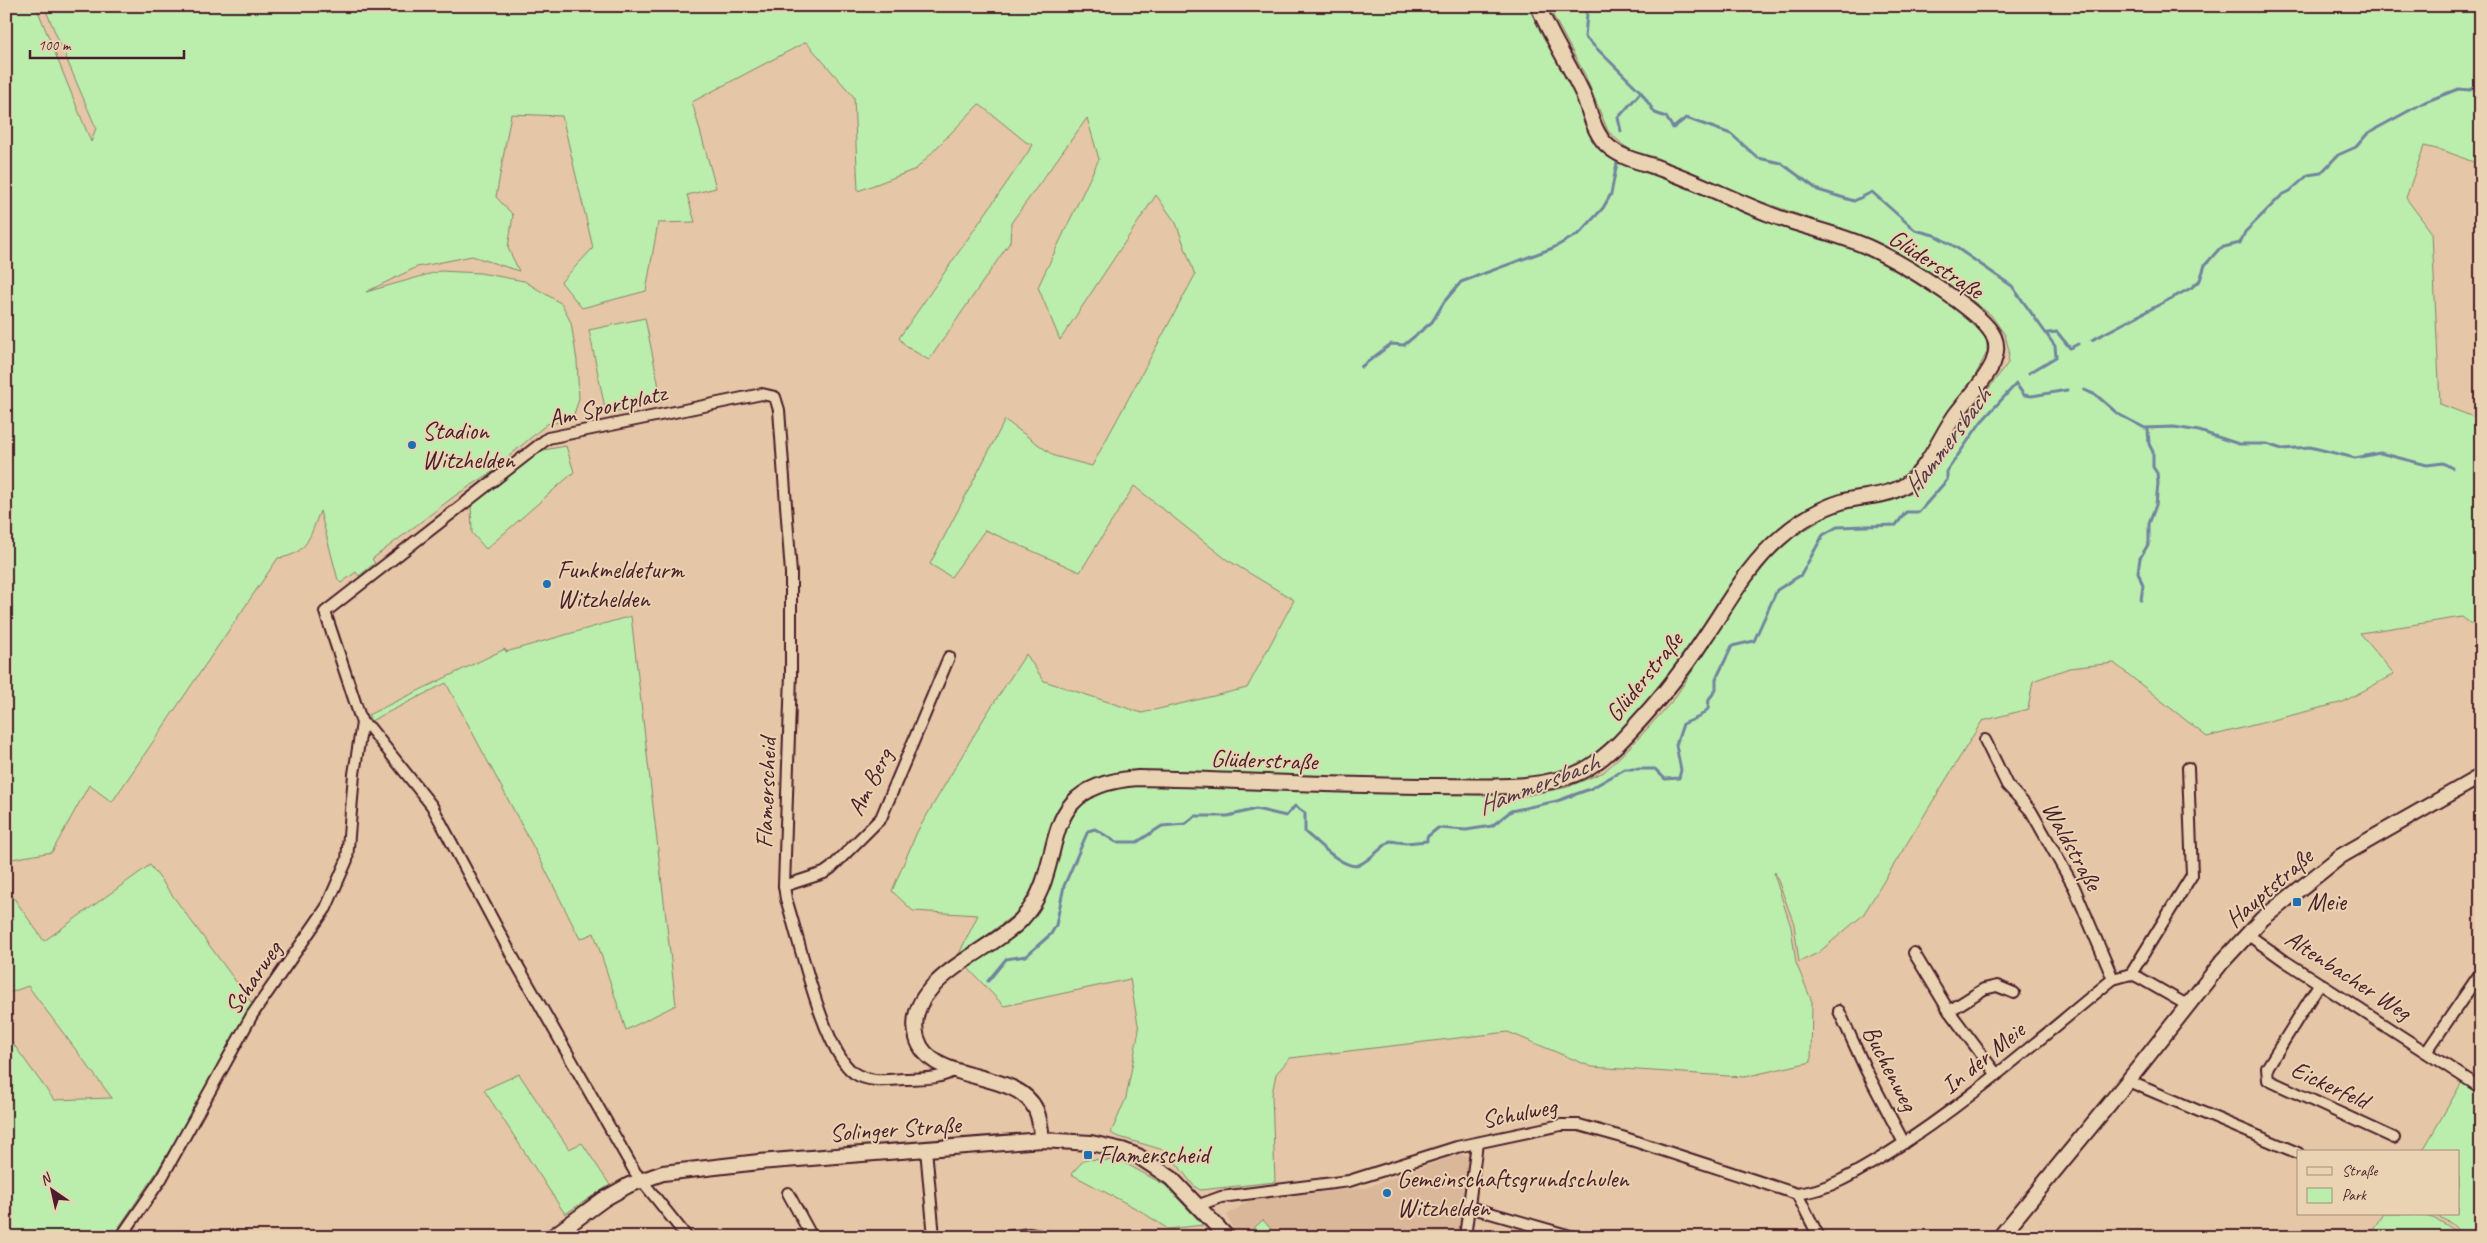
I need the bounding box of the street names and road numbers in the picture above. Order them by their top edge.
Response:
street label: Glüderstraße [1883,222,1991,308]
street label: Am Sportplatz [545,376,671,435]
street label: Glüderstraße [1598,624,1691,729]
street label: Flamerscheid [748,733,784,849]
street label: Am Berg [839,741,901,821]
street label: Glüderstraße [1210,742,1320,778]
street label: Waldstraße [2035,796,2110,898]
street label: Hauptstraße [2218,840,2321,935]
street label: Altenbacher Weg [2279,922,2419,1029]
street label: Scharweg [217,933,290,1021]
street label: In der Meie [1934,1013,2033,1102]
street label: Buchenweg [1855,1020,1926,1118]
street label: Eickerfeld [2286,1053,2377,1118]
street label: Schulweg [1479,1090,1561,1136]
street label: Solinger Straße [828,1108,963,1150]

